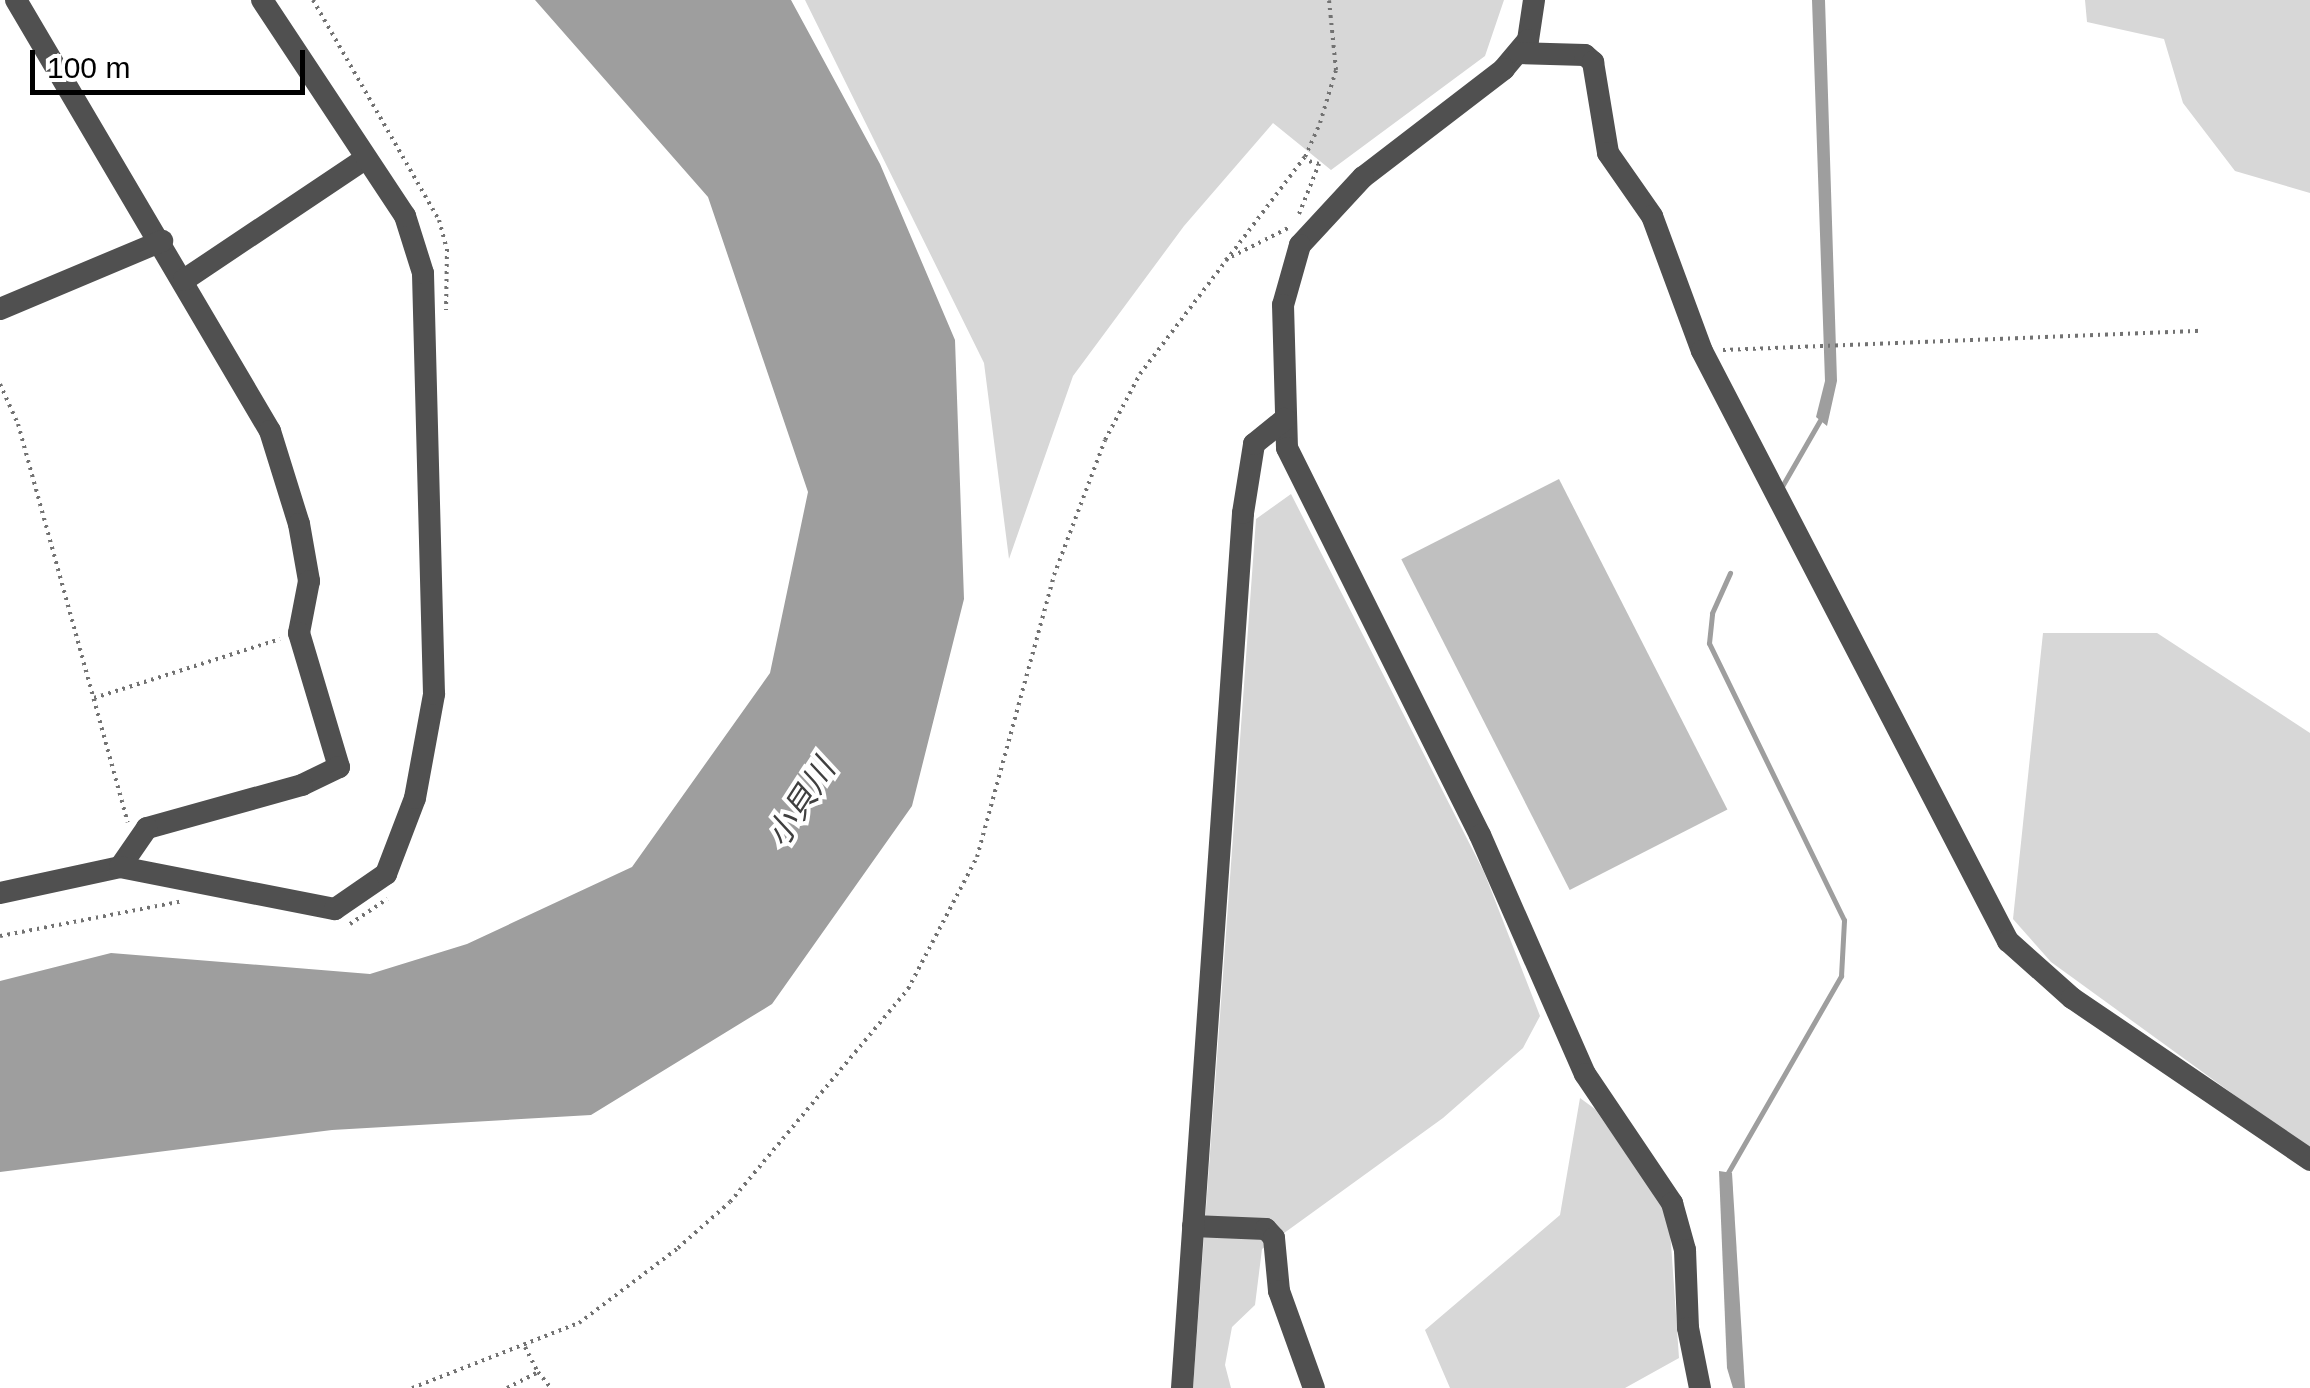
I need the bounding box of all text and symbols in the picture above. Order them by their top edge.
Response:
scale bar [35,30,310,92]
text: 100 m [47,51,130,84]
water label: 小貝川 [759,752,843,854]

